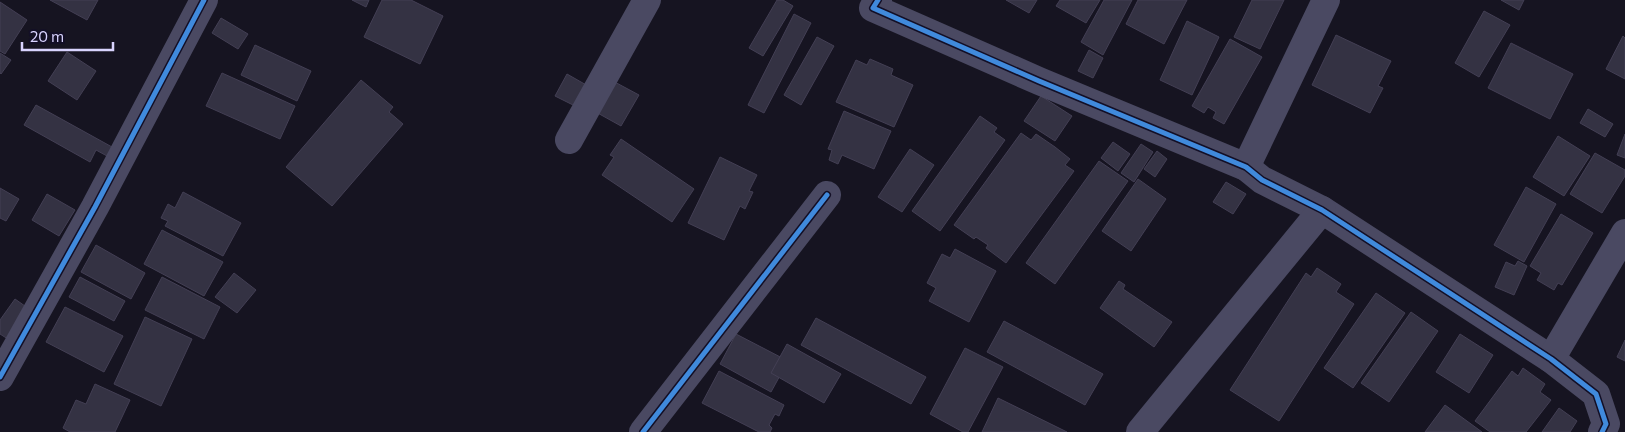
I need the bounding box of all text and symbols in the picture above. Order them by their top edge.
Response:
scale bar [22,20,114,52]
text: 20 m [30,27,64,45]

